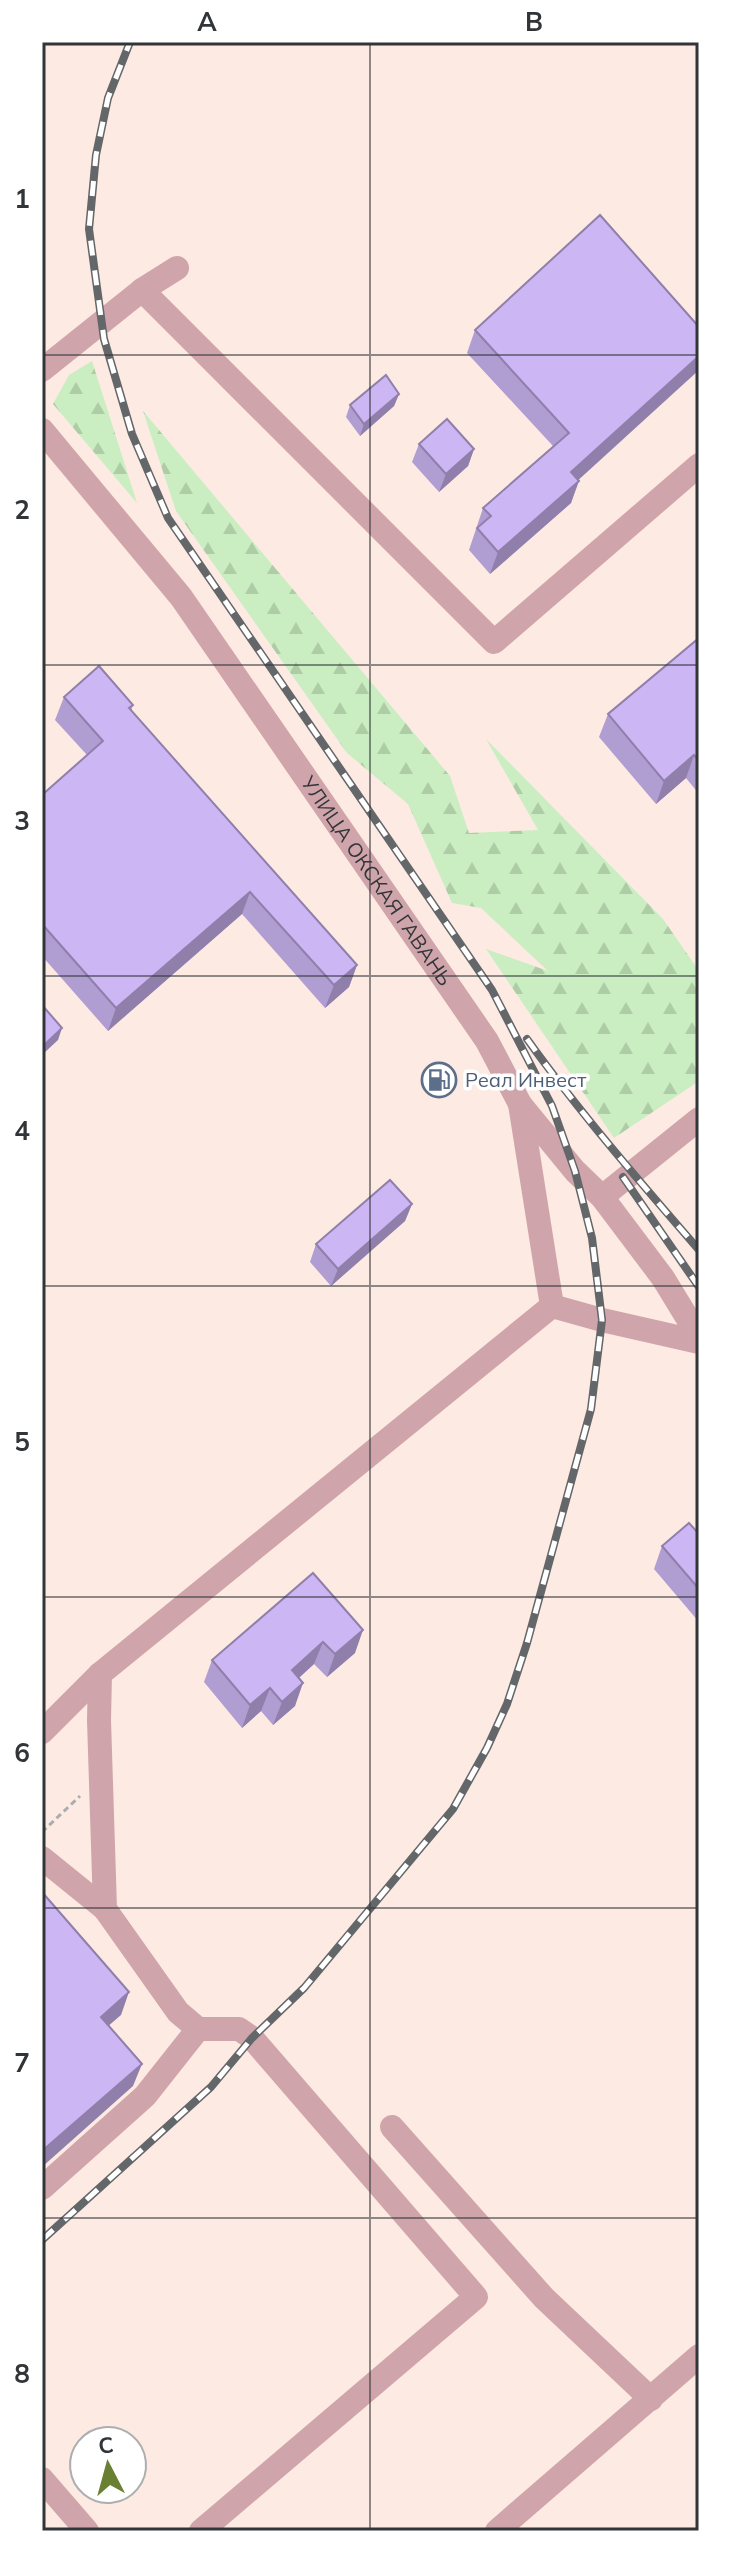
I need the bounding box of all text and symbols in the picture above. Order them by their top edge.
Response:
text: A [197,5,217,38]
text: B [525,5,543,38]
text: 1 [14,182,30,215]
text: 2 [14,493,30,526]
street label: УЛИЦА ОКСКАЯ ГАВАНЬ [295,770,458,990]
text: 3 [14,804,30,837]
fuel station icon: Реал Инвест [420,1061,458,1099]
place label: Реал Инвест [465,1067,587,1092]
text: 4 [14,1114,30,1147]
text: 5 [14,1425,30,1458]
text: 6 [14,1736,30,1769]
text: 7 [14,2046,30,2079]
text: 8 [14,2357,30,2390]
north arrow [68,2425,148,2505]
text: С [97,2430,115,2460]

